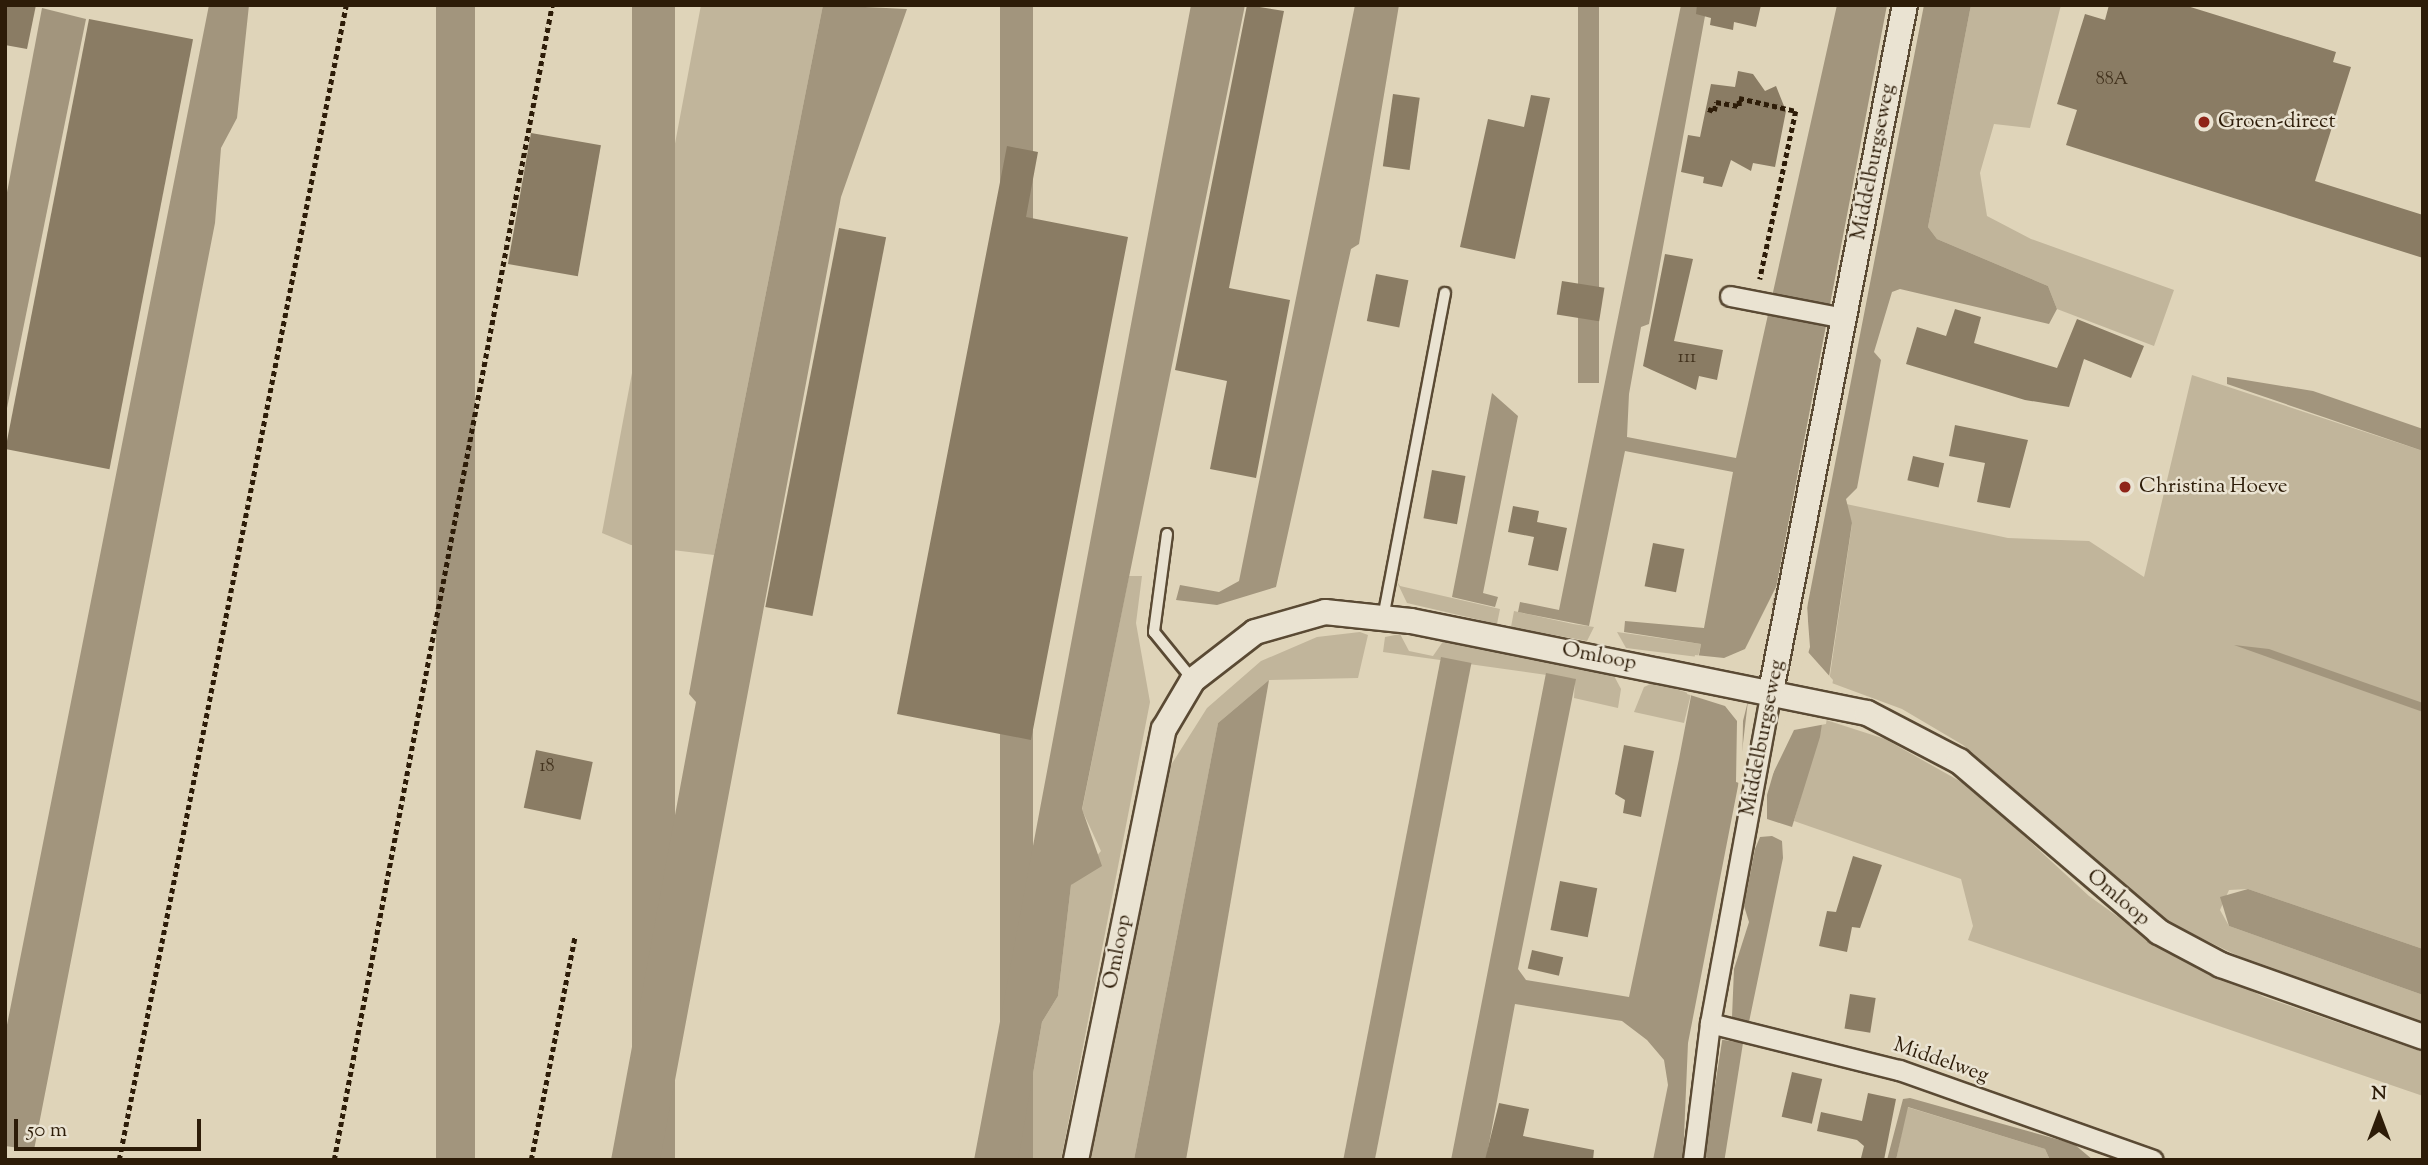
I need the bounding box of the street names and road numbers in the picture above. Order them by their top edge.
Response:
street label: Middelburgseweg [1846,82,1902,242]
street label: Omloop [1560,637,1638,677]
street label: Middelburgseweg [1735,658,1791,818]
street label: Omloop [2081,864,2155,932]
street label: Omloop [1098,913,1138,991]
street label: Middelweg [1890,1033,1992,1089]

